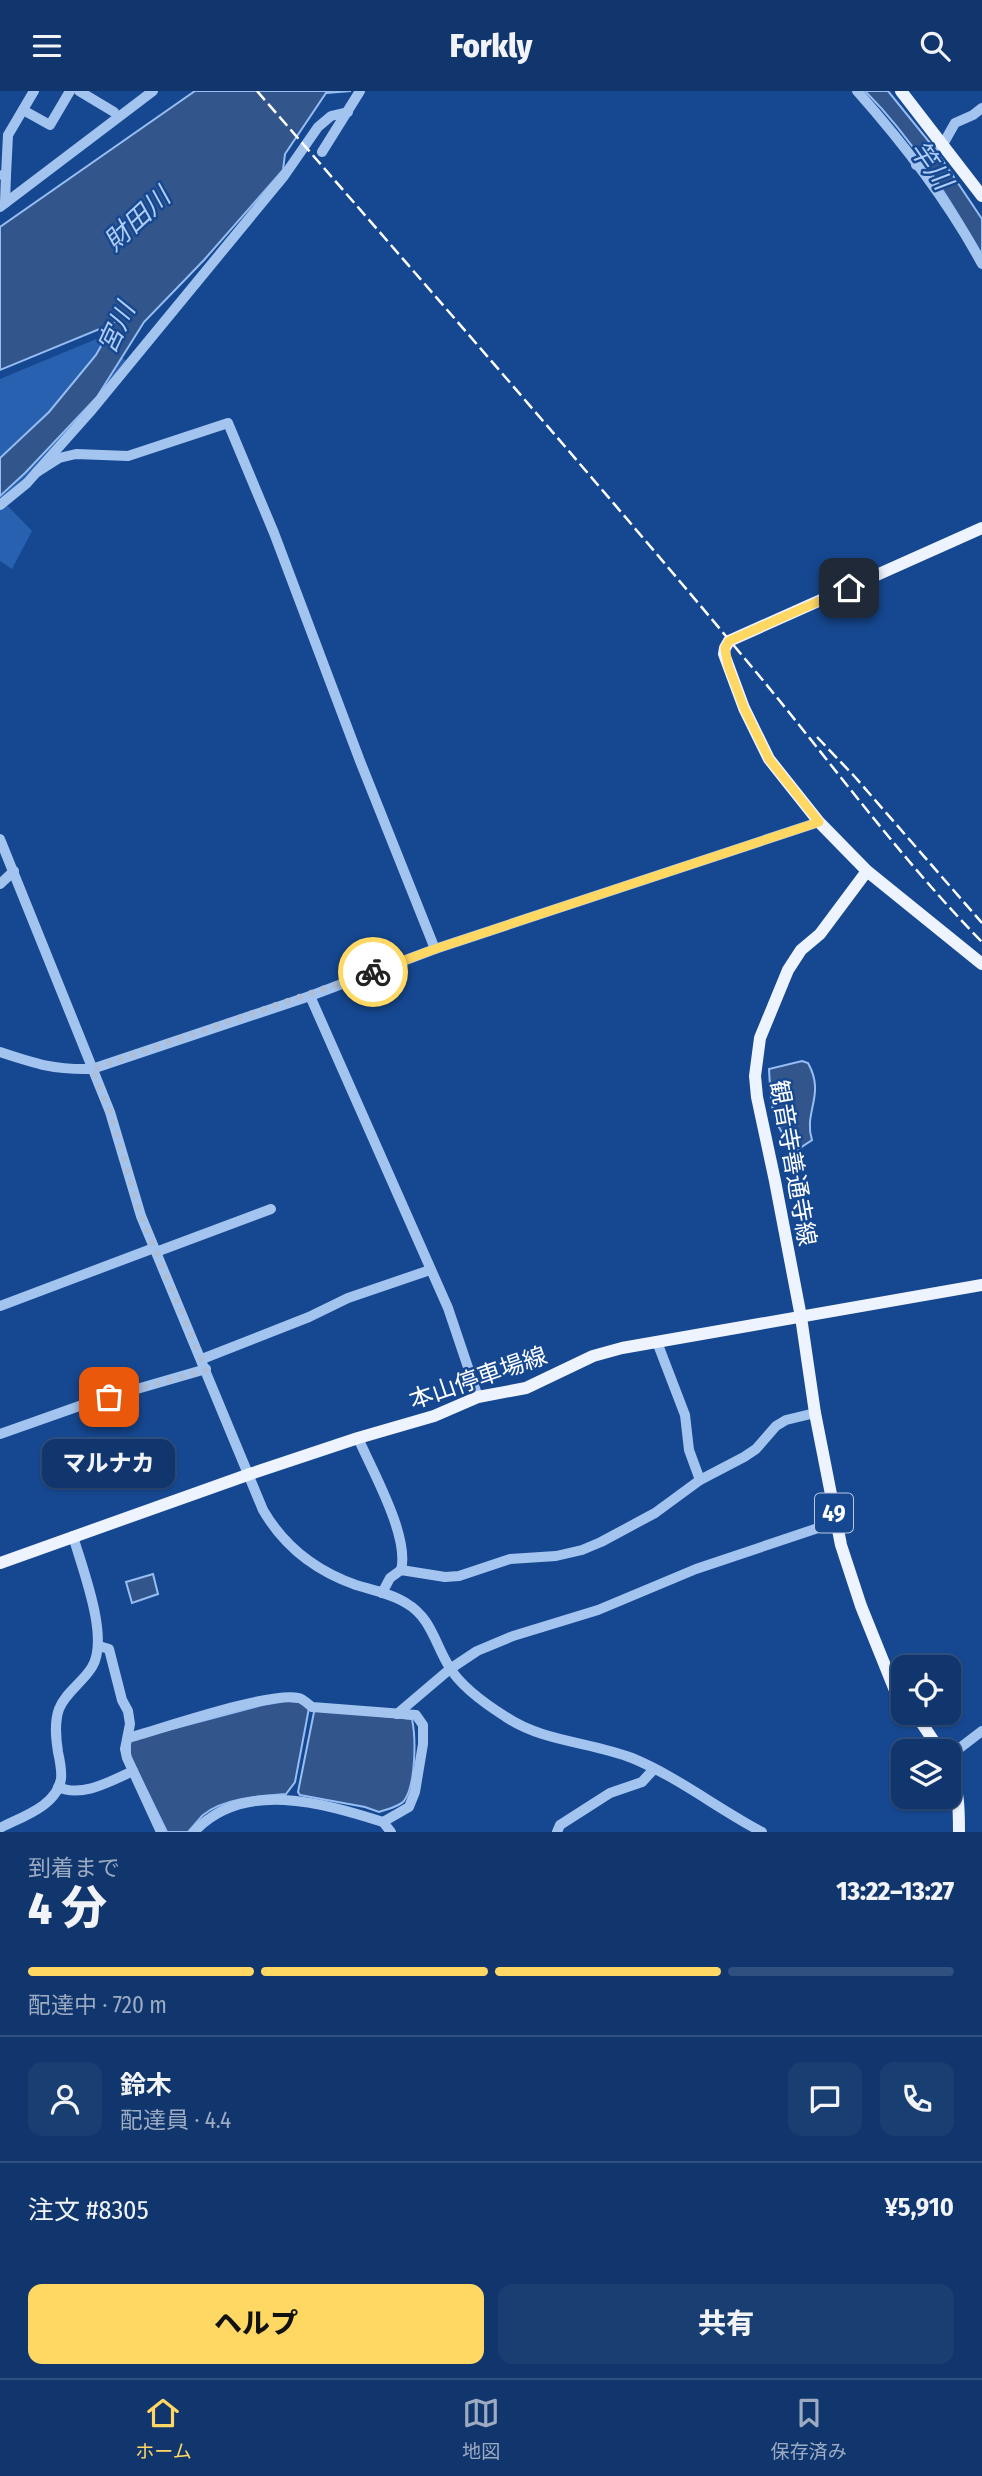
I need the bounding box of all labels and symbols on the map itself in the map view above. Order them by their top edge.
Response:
water label: 竿川 [903,135,960,198]
water label: 財田川 [98,179,179,257]
water label: 宮川 [91,295,143,358]
pin [819,558,879,618]
courier [338,937,408,1007]
street label: 観音寺善通寺線 [765,1078,821,1248]
street label: 本山停車場線 [405,1341,551,1415]
pin [79,1367,139,1427]
callout: マルナカ [42,1439,176,1488]
road number: 49 [815,1493,853,1533]

